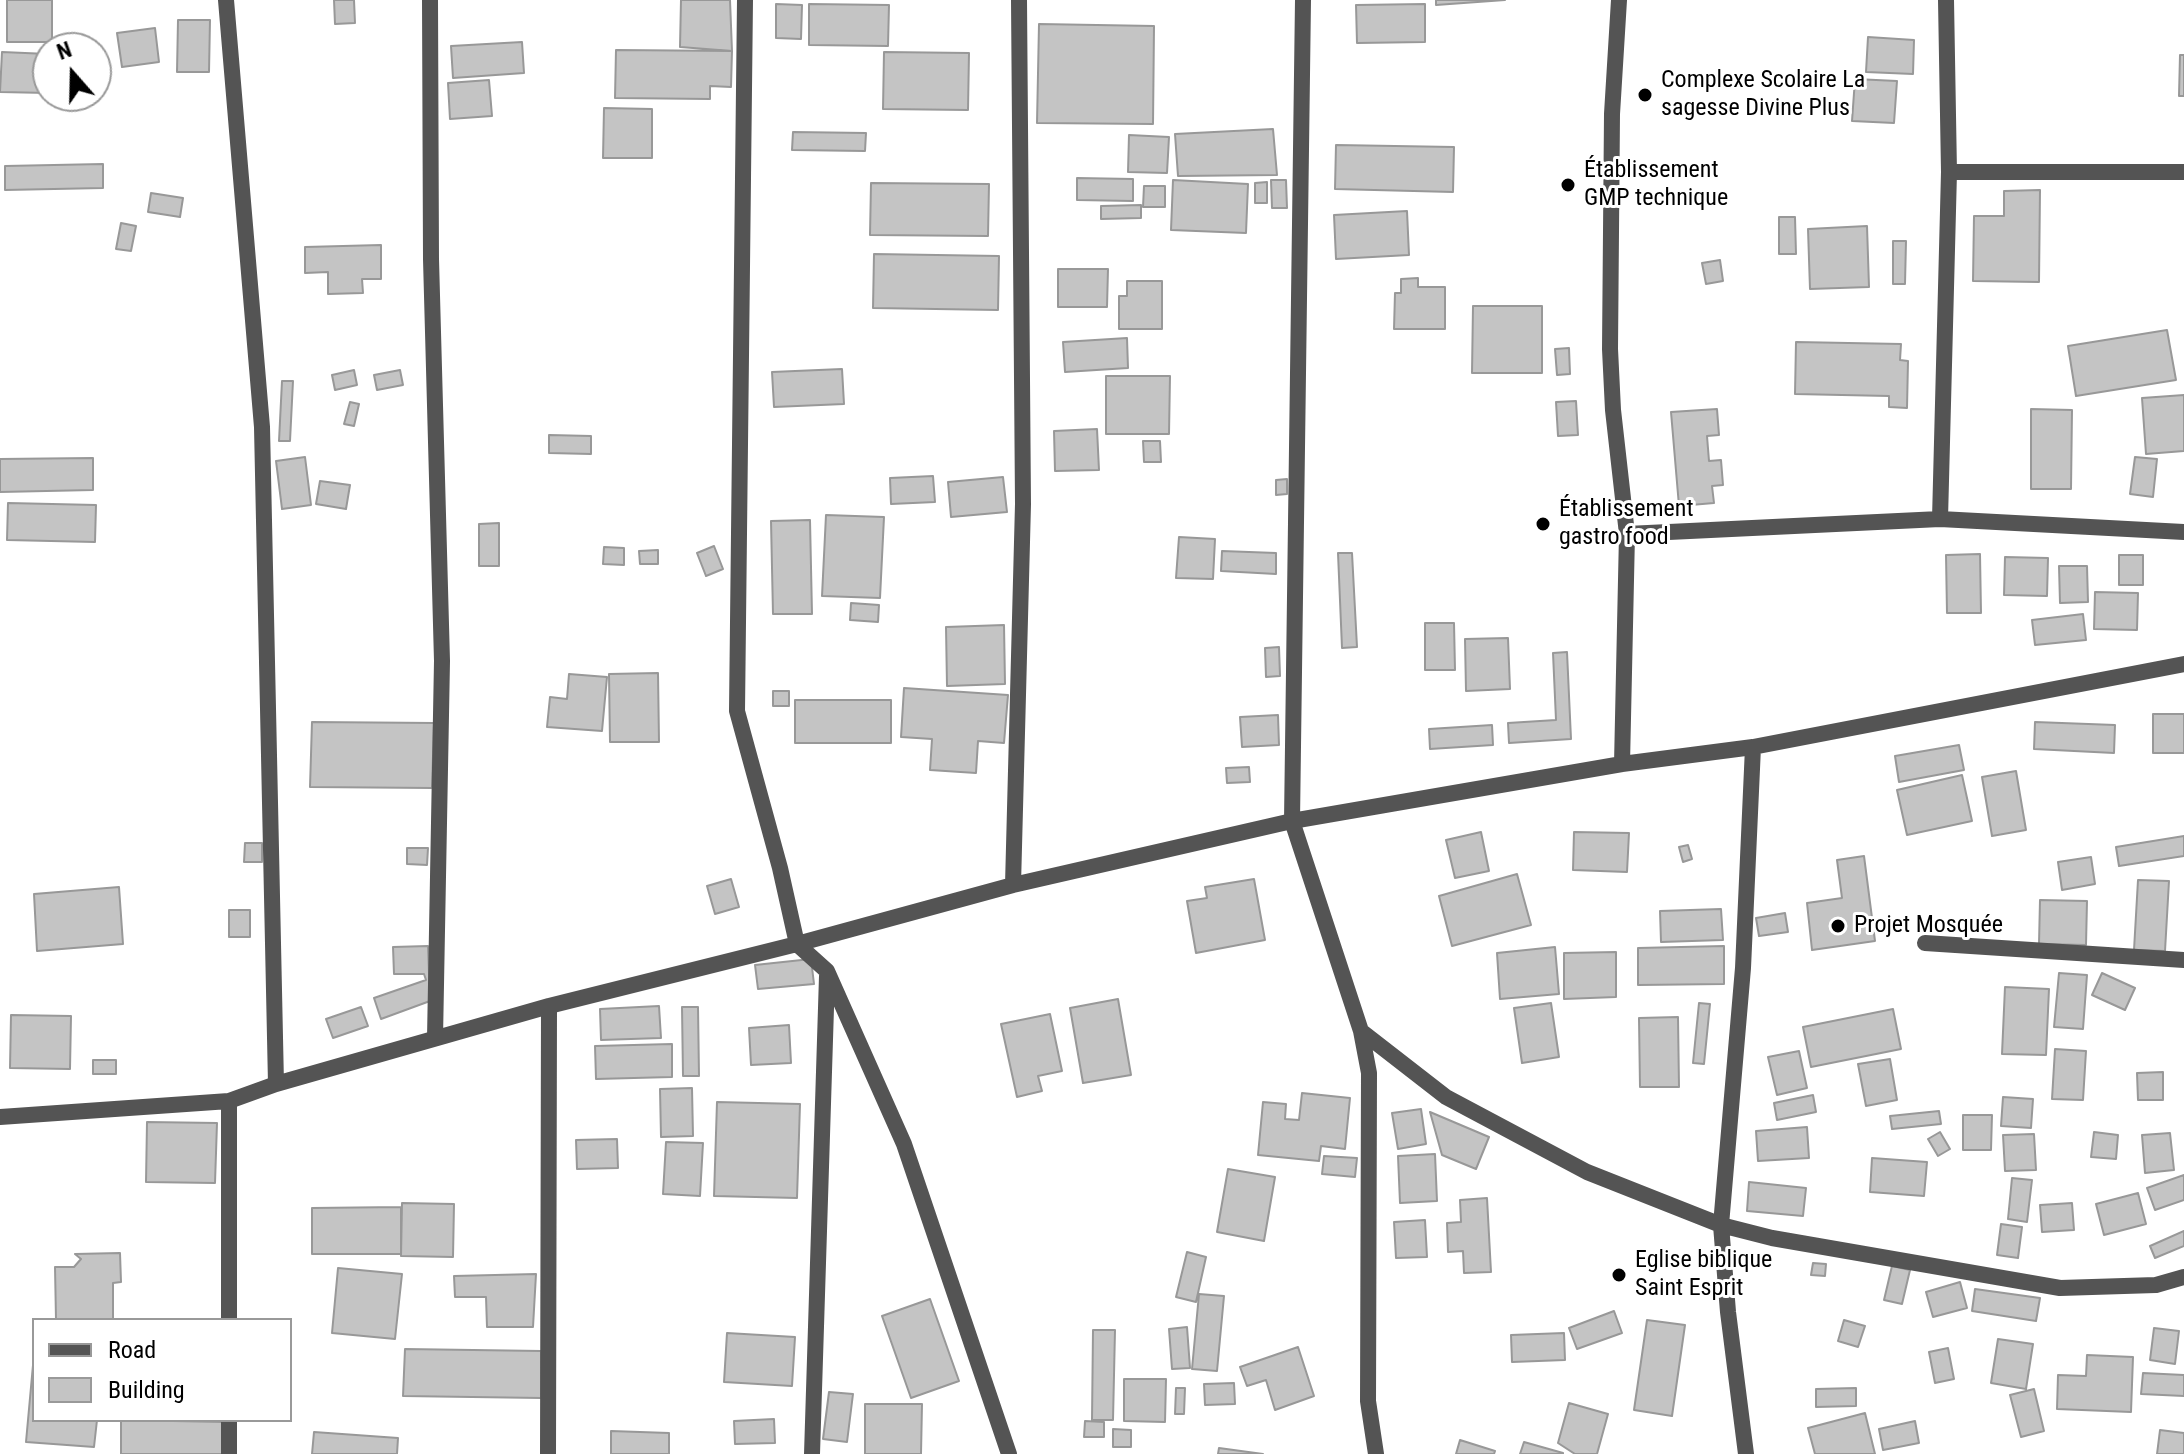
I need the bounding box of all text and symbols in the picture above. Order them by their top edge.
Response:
north arrow [32,32,112,112]
text: N [54,37,75,65]
place label: Complexe Scolaire La sagesse Divine Plus [1661,67,1865,123]
marker: Complexe Scolaire La sagesse Divine Plus [1636,86,1654,104]
place label: Établissement GMP technique [1584,157,1728,213]
marker: Établissement GMP technique [1559,176,1577,194]
place label: Établissement gastro food [1559,496,1694,552]
marker: Établissement gastro food [1534,515,1552,533]
place label: Projet Mosquée [1854,912,2003,940]
marker: Projet Mosquée [1829,917,1847,935]
place label: Eglise biblique Saint Esprit [1635,1247,1772,1303]
marker: Eglise biblique Saint Esprit [1610,1266,1628,1284]
legend [32,1318,292,1422]
text: Road [108,1336,156,1364]
text: Building [108,1376,185,1404]

